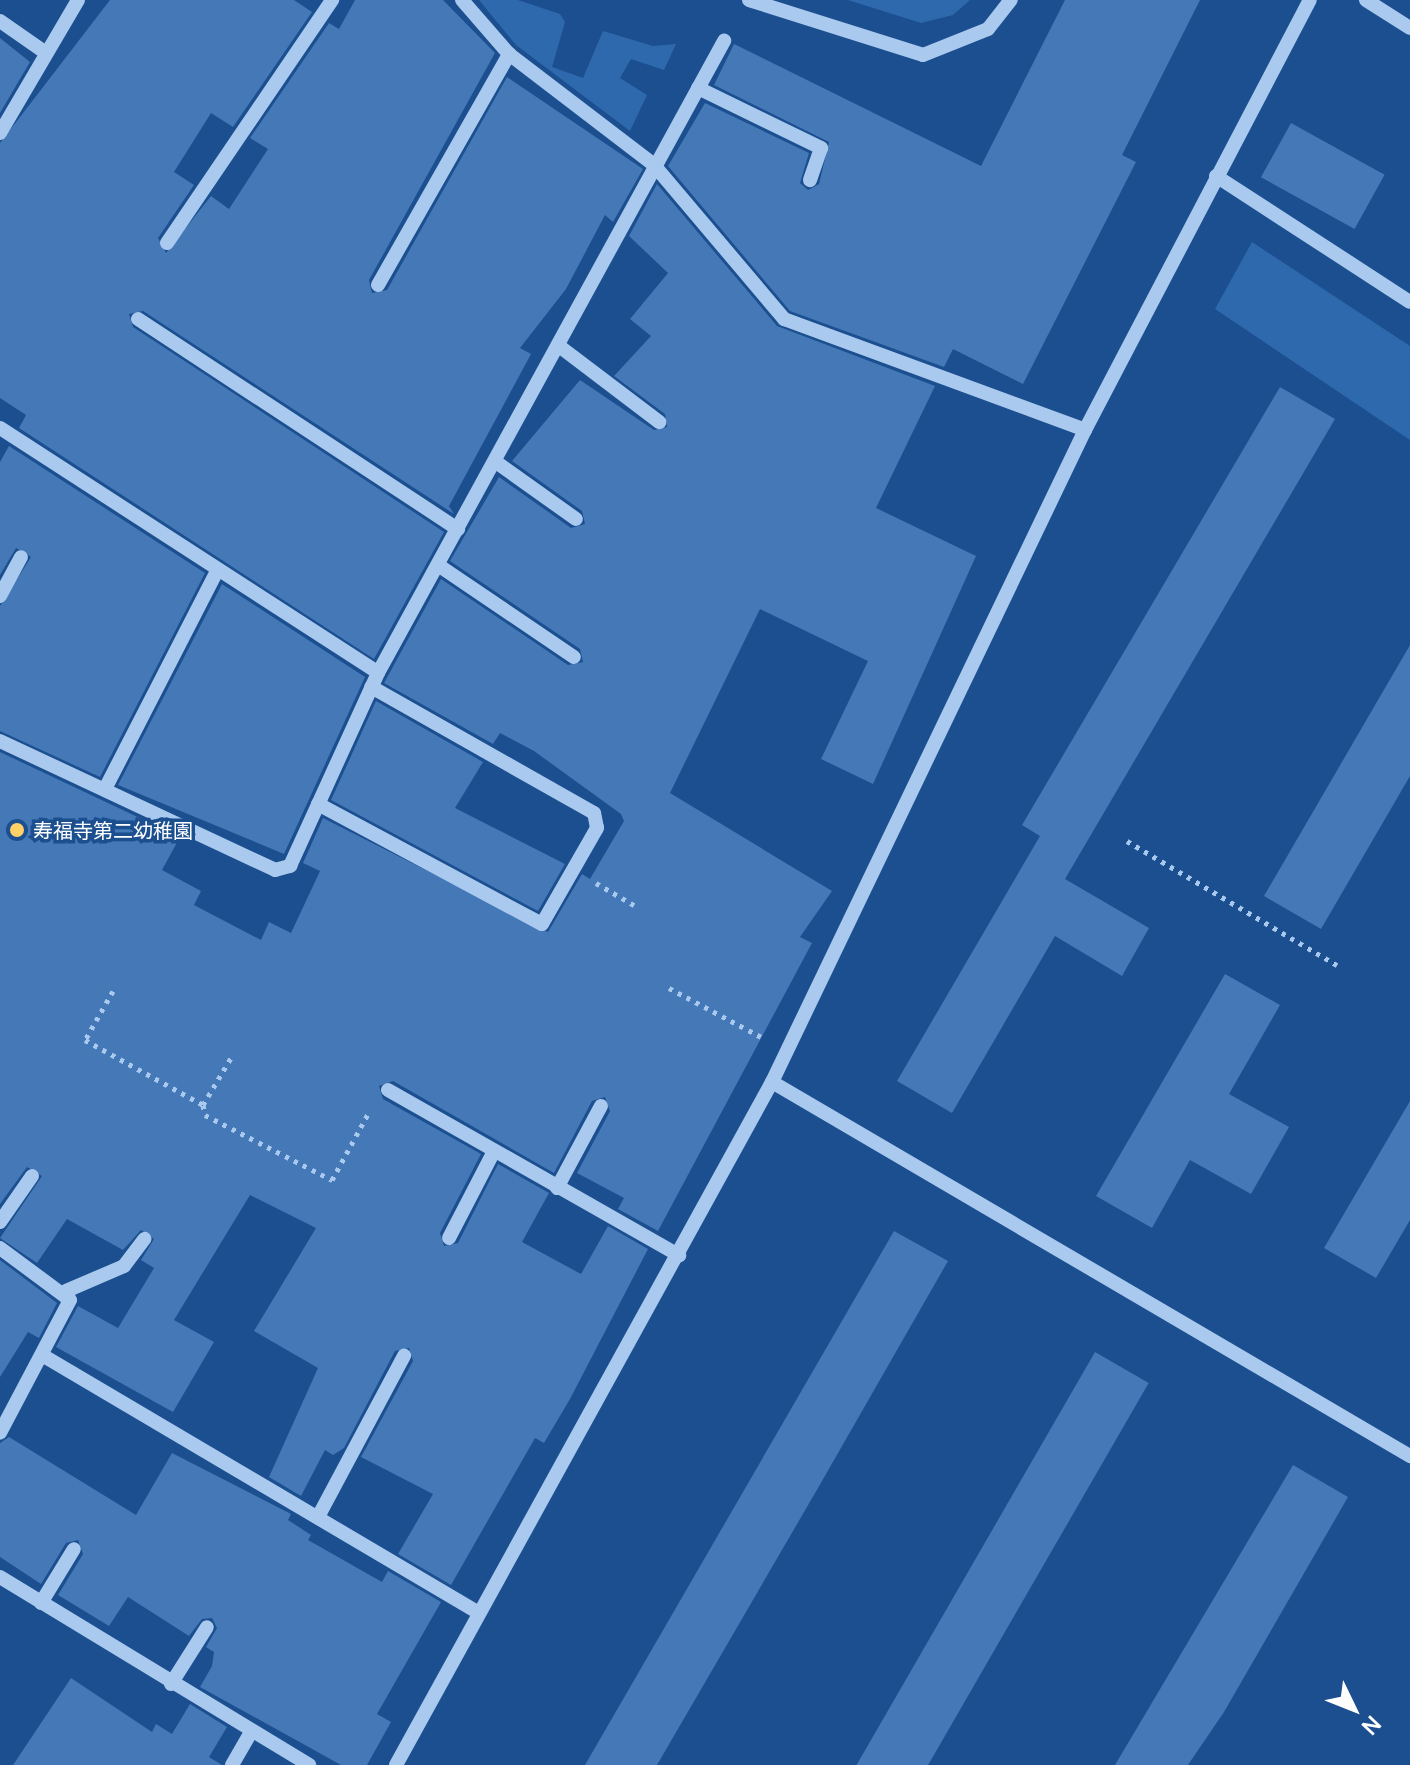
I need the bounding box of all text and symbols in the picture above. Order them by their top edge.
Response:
place label: 寿福寺第二幼稚園 [33,818,193,842]
marker: 寿福寺第二幼稚園 [8,821,26,839]
north arrow [1314,1669,1394,1749]
text: N [1355,1709,1388,1741]

